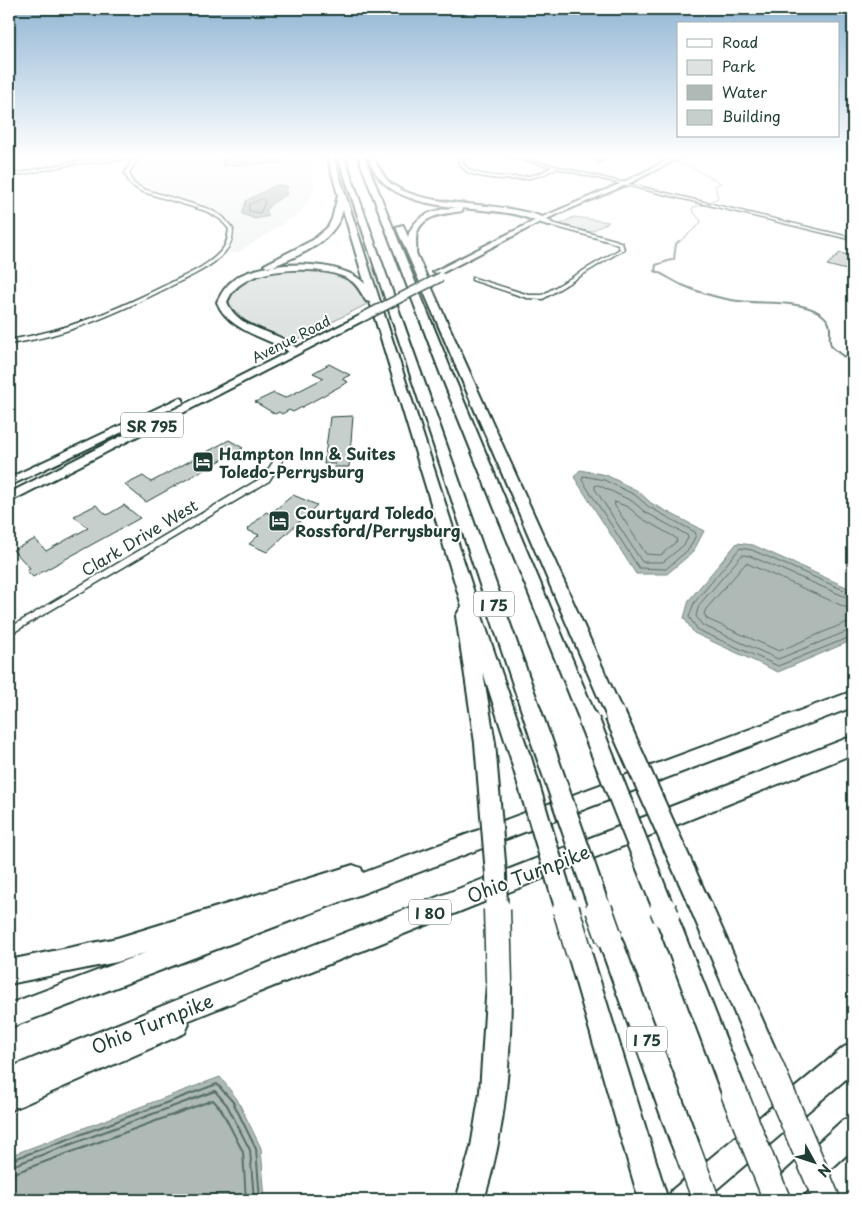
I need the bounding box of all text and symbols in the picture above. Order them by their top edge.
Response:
legend [677,22,840,138]
text: Road [722,30,758,53]
text: Park [722,54,756,77]
text: Water [722,80,767,103]
text: Building [722,104,781,127]
street label: Avenue Road [248,310,334,368]
road number: SR 795 [121,412,183,438]
place label: Hampton Inn & Suites Toledo-Perrysburg [219,441,396,483]
hotel icon: Hampton Inn & Suites Toledo-Perrysburg [191,450,215,474]
street label: Clark Drive West [76,493,202,581]
place label: Courtyard Toledo Rossford/Perrysburg [295,500,461,542]
hotel icon: Courtyard Toledo Rossford/Perrysburg [267,509,291,533]
road number: I 75 [474,592,514,616]
street label: Ohio Turnpike [463,837,593,909]
road number: I 80 [409,900,451,924]
street label: Ohio Turnpike [87,986,217,1060]
road number: I 75 [627,1026,667,1052]
north arrow [790,1136,840,1186]
text: N [813,1160,836,1182]

